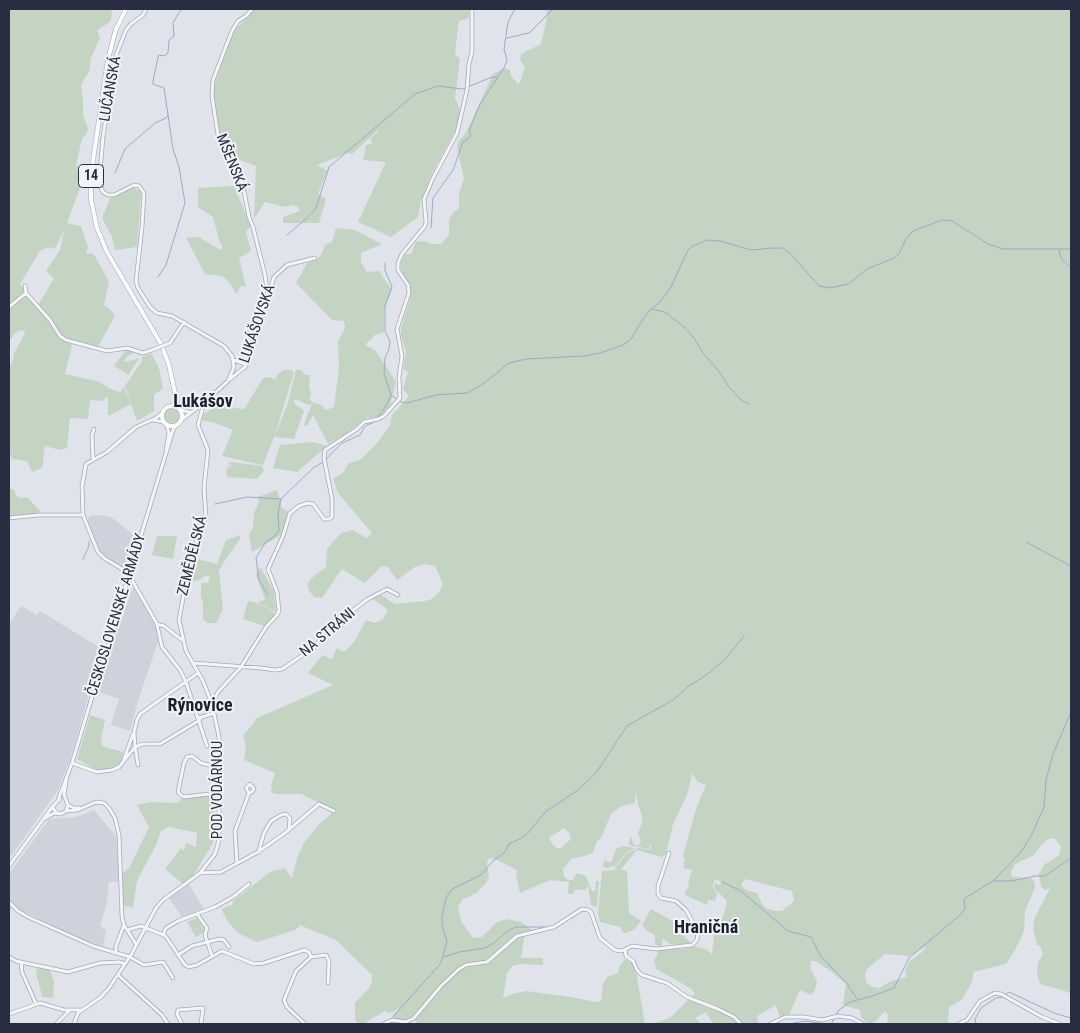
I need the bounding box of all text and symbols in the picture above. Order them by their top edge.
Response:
street label: LUČANSKÁ [96,55,126,123]
street label: MŠENSKÁ [211,132,251,194]
road number: 14 [78,165,104,188]
street label: LUKÁŠOVSKÁ [236,282,280,366]
district label: Lukášov [173,391,233,413]
street label: ZEMĚDĚLSKÁ [174,514,212,598]
street label: ČESKOSLOVENSKÉ ARMÁDY [84,532,150,698]
street label: NA STRÁNI [297,605,359,661]
district label: Rýnovice [167,695,233,717]
street label: POD VODÁRNOU [209,741,227,839]
district label: Hraničná [674,917,738,939]

